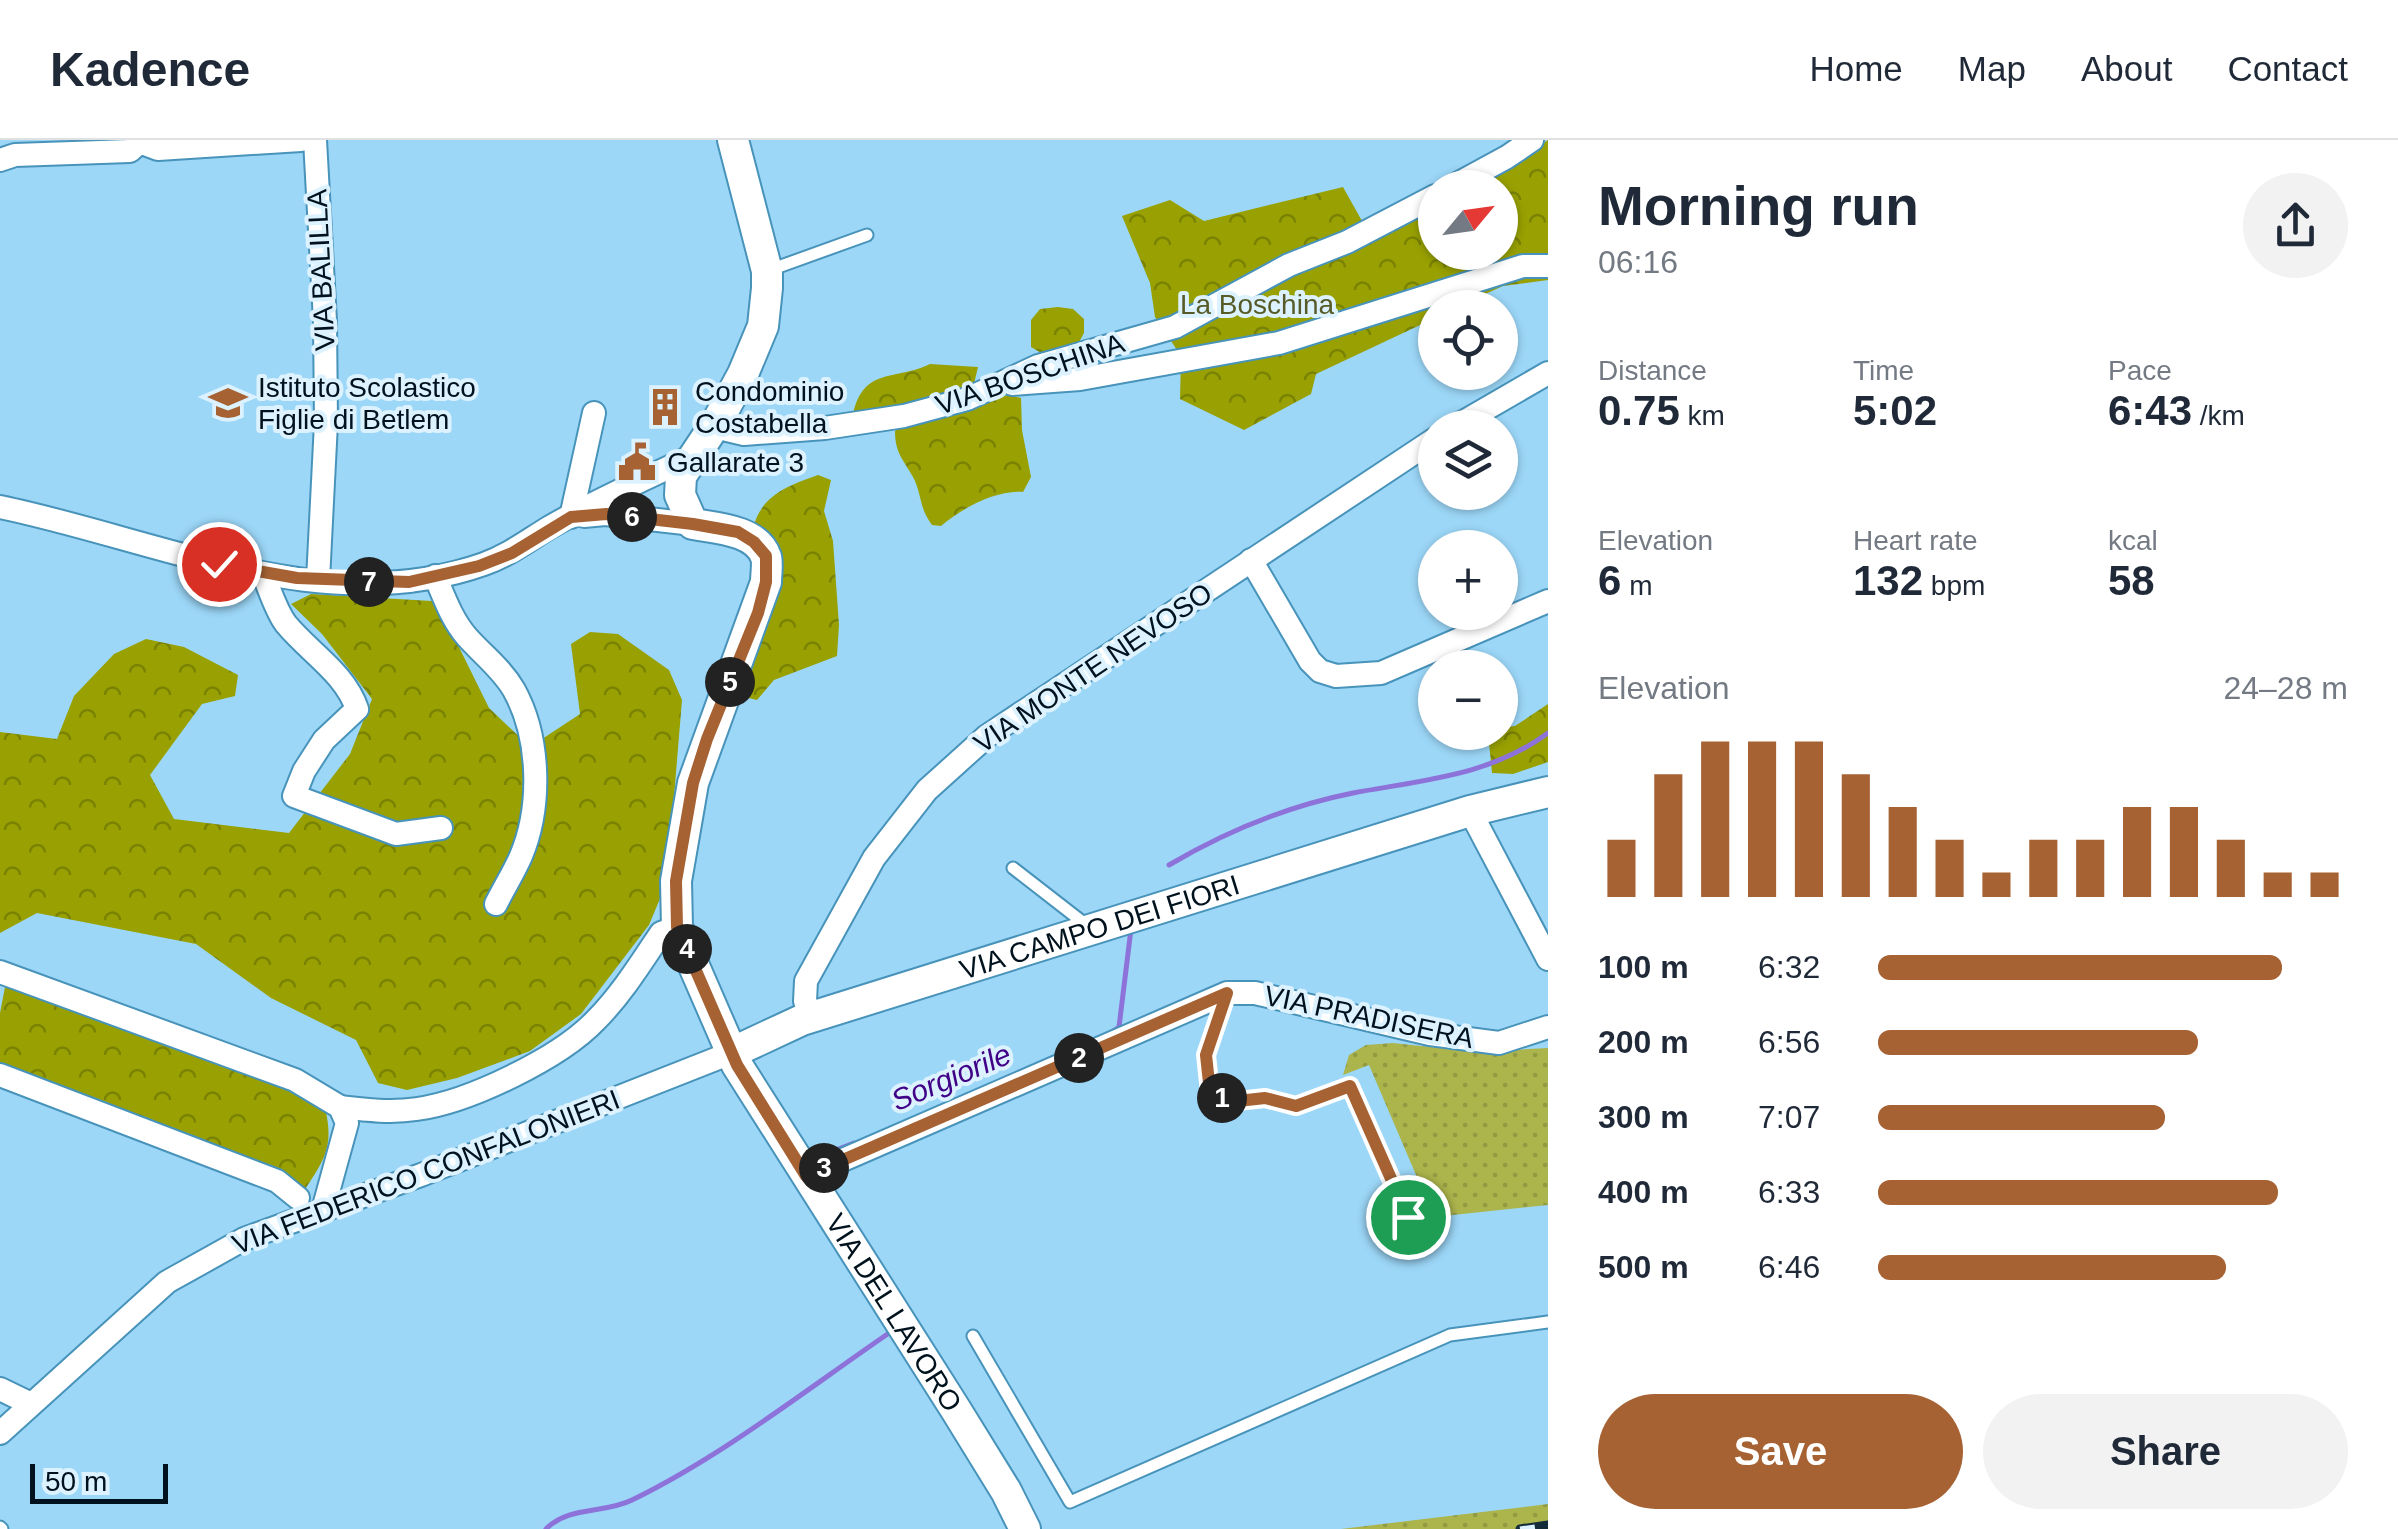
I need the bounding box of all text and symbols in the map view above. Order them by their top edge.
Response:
text: Kadence [50,43,250,96]
text: Home [1809,49,1903,88]
text: Map [1958,49,2026,88]
text: About [2081,49,2172,88]
text: Contact [2227,49,2348,88]
north arrow [1418,170,1518,270]
map controls [1418,170,1518,750]
button: share [2243,173,2348,278]
text: Morning run [1598,175,1919,237]
street label: VIA BALILLA [301,188,341,352]
text: 06:16 [1598,244,1678,280]
park label: La Boschina [1180,289,1334,320]
button: locate [1418,290,1518,390]
street label: VIA BOSCHINA [932,327,1129,421]
text: Distance [1598,355,1707,386]
text: Time [1853,355,1914,386]
text: Pace [2108,355,2172,386]
place label: Istituto Scolastico Figlie di Betlem [258,372,476,435]
place label: Condominio Costabella [695,376,844,439]
school or university icon: Istituto Scolastico Figlie di Betlem [207,382,249,424]
building icon: Condominio Costabella [644,386,686,428]
text: 0.75 [1598,387,1680,434]
text: 5:02 [1853,387,1937,434]
text: 6:43 [2108,387,2192,434]
text: km [1680,400,1725,431]
text: /km [2192,400,2245,431]
button: layers [1418,410,1518,510]
public building icon: Gallarate 3 [616,441,658,483]
place label: Gallarate 3 [667,447,804,478]
pin: 6 [607,492,657,542]
text: 6 [624,501,640,532]
pin [177,522,262,607]
text: Elevation [1598,525,1713,556]
text: Heart rate [1853,525,1978,556]
text: kcal [2108,525,2158,556]
button: + [1418,530,1518,630]
icon: check [192,537,247,592]
pin: 7 [344,557,394,607]
text: 6 [1598,557,1621,604]
text: 132 [1853,557,1923,604]
text: 58 [2108,557,2155,604]
text: 7 [361,566,377,597]
text: m [1621,570,1652,601]
text: bpm [1923,570,1985,601]
street label: VIA MONTE NEVOSO [968,577,1218,759]
button: − [1418,650,1518,750]
pin: 5 [705,657,755,707]
text: 5 [722,666,738,697]
text: Elevation [1598,670,1730,706]
text: 24–28 m [2223,670,2348,706]
street label: VIA CAMPO DEI FIORI [956,869,1243,985]
pin: 4 [662,924,712,974]
text: 4 [679,933,695,964]
text: 100 m [1598,949,1689,985]
text: 6:32 [1758,949,1820,985]
street label: VIA PRADISERA [1262,980,1477,1054]
text: 200 m [1598,1024,1689,1060]
text: 6:56 [1758,1024,1820,1060]
pin: 2 [1054,1033,1104,1083]
water label: Sorgiorile [886,1037,1016,1117]
text: 2 [1071,1042,1087,1073]
pin: 1 [1197,1073,1247,1123]
text: 1 [1214,1082,1230,1113]
street label: VIA FEDERICO CONFALONIERI [228,1084,624,1260]
text: 300 m [1598,1099,1689,1135]
text: 7:07 [1758,1099,1820,1135]
pin: 3 [799,1143,849,1193]
text: 3 [816,1152,832,1183]
text: 400 m [1598,1174,1689,1210]
text: 6:33 [1758,1174,1820,1210]
pin [1366,1175,1451,1260]
icon: arrive [1381,1190,1436,1245]
street label: VIA DEL LAVORO [820,1208,968,1417]
text: 500 m [1598,1249,1689,1285]
text: 6:46 [1758,1249,1820,1285]
button: Save [1598,1394,1963,1509]
button: Share [1983,1394,2348,1509]
scale bar [30,1459,168,1504]
text: 50 m [45,1466,107,1497]

